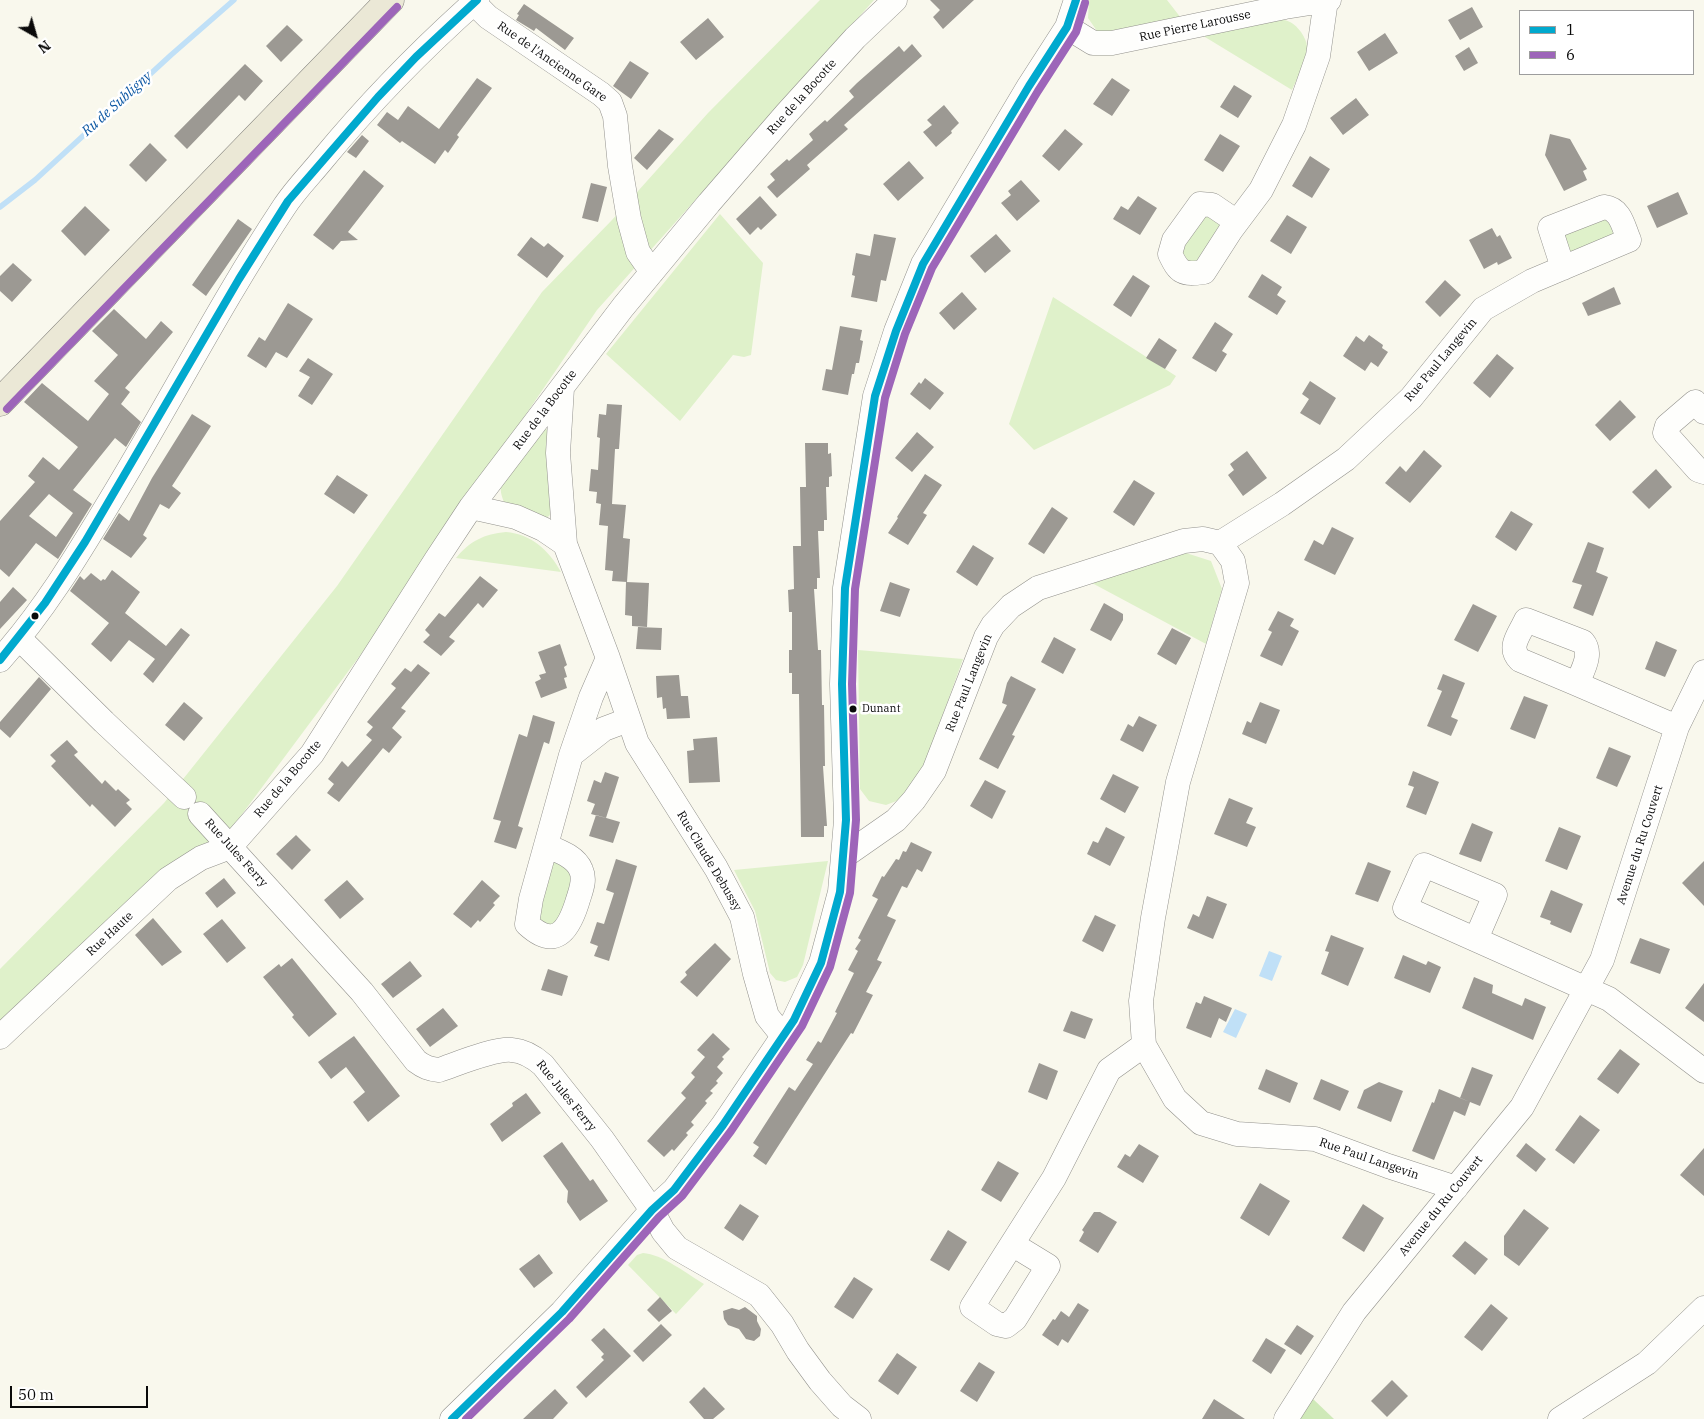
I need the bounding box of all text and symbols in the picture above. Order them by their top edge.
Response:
street label: Rue Pierre Larousse [1138,7,1252,45]
north arrow [10,10,60,60]
legend [1519,10,1694,75]
street label: Rue de l'Ancienne Gare [494,19,610,105]
text: 1 [1566,20,1575,39]
text: N [34,36,54,57]
text: 6 [1566,45,1575,64]
street label: Rue de la Bocotte [764,56,840,138]
water label: Ru de Subligny [79,68,155,140]
street label: Rue Paul Langevin [1402,315,1480,405]
street label: Rue de la Bocotte [510,367,580,453]
unlabelled marker [30,611,40,621]
street label: Rue Paul Langevin [943,632,995,734]
place label: Dunant [862,702,901,716]
marker: Dunant [848,704,858,714]
street label: Rue de la Bocotte [251,737,325,821]
street label: Avenue du Ru Couvert [1614,783,1666,907]
street label: Rue Claude Debussy [673,808,745,914]
street label: Rue Jules Ferry [202,816,270,890]
street label: Rue Haute [84,909,136,959]
street label: Rue Jules Ferry [533,1058,599,1134]
street label: Rue Paul Langevin [1317,1135,1421,1183]
street label: Avenue du Ru Couvert [1396,1153,1486,1259]
scale bar [12,1376,150,1408]
text: 50 m [18,1385,54,1404]

